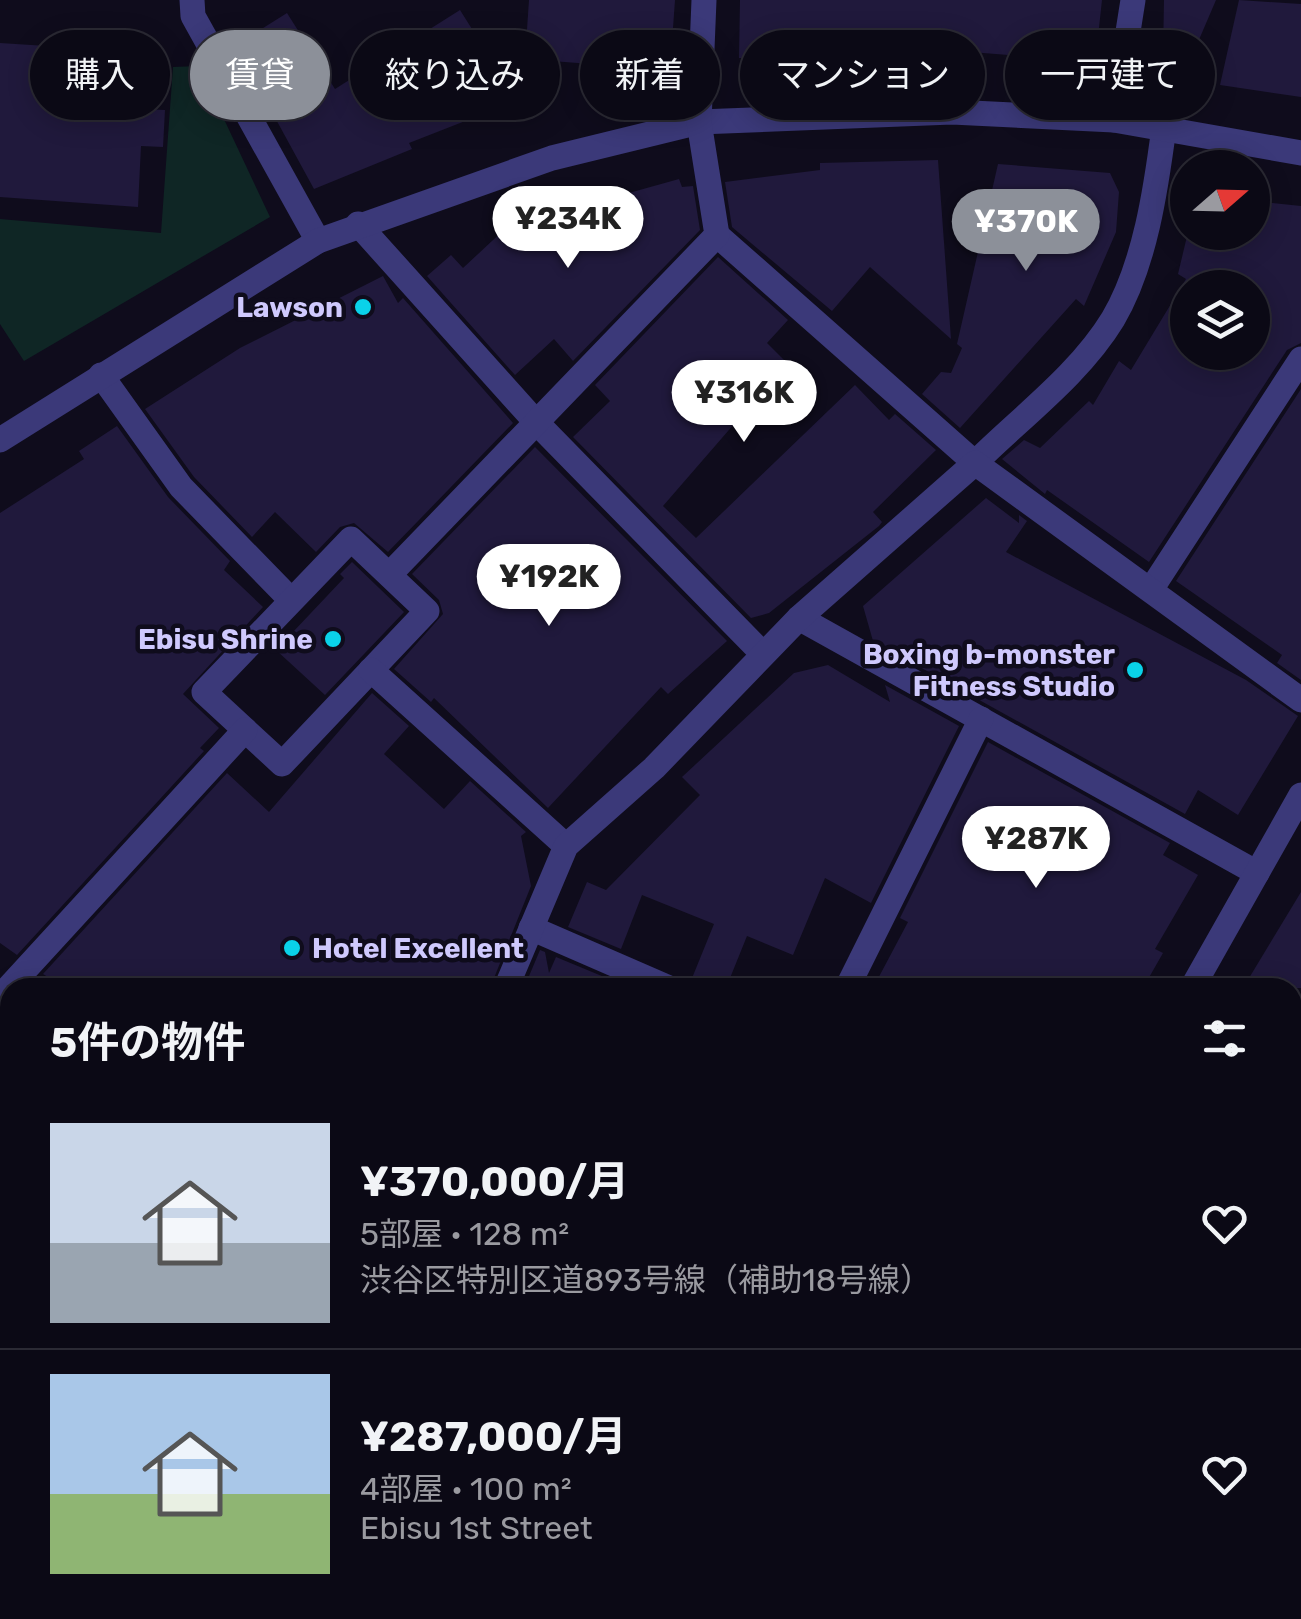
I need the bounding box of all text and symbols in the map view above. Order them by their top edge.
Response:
chip: 購入 [30,30,170,120]
chip: 賃貸 [190,30,330,120]
chip: 絞り込み [350,30,560,120]
chip: 新着 [580,30,720,120]
chip: マンション [740,30,985,120]
chip: 一戸建て [1005,30,1215,120]
north arrow [1170,150,1270,250]
map controls [1170,150,1270,370]
pin: ¥234K [498,186,638,271]
pin: ¥370K [956,189,1096,274]
text: ¥234K [514,199,622,237]
text: ¥370K [974,202,1078,240]
button: layers [1170,270,1270,370]
place label: Lawson [236,291,343,324]
marker: Lawson [352,296,374,318]
pin: ¥316K [674,360,814,445]
text: ¥316K [694,373,794,411]
pin: ¥192K [479,544,619,629]
text: ¥192K [499,557,599,595]
place label: Ebisu Shrine [138,623,313,656]
marker: Ebisu Shrine [322,628,344,650]
place label: Boxing b-monster Fitness Studio [863,638,1115,703]
marker: Boxing b-monster Fitness Studio [1124,659,1146,681]
pin: ¥287K [966,806,1106,891]
text: ¥287K [984,819,1088,857]
place label: Hotel Excellent [312,932,524,965]
marker: Hotel Excellent [281,937,303,959]
icon: filters [1197,1011,1252,1066]
text: 5件の物件 [50,1018,245,1068]
text: ¥370,000/月 [360,1157,629,1207]
icon: home [130,1163,250,1283]
icon: heart [1197,1196,1252,1251]
text: 5部屋 · 128 m² [360,1215,569,1253]
text: 渋谷区特別区道893号線（補助18号線） [360,1261,932,1299]
text: ¥287,000/月 [360,1412,627,1462]
icon: home [130,1414,250,1534]
icon: heart [1197,1447,1252,1502]
text: 4部屋 · 100 m² [360,1470,572,1508]
text: Ebisu 1st Street [360,1509,592,1547]

